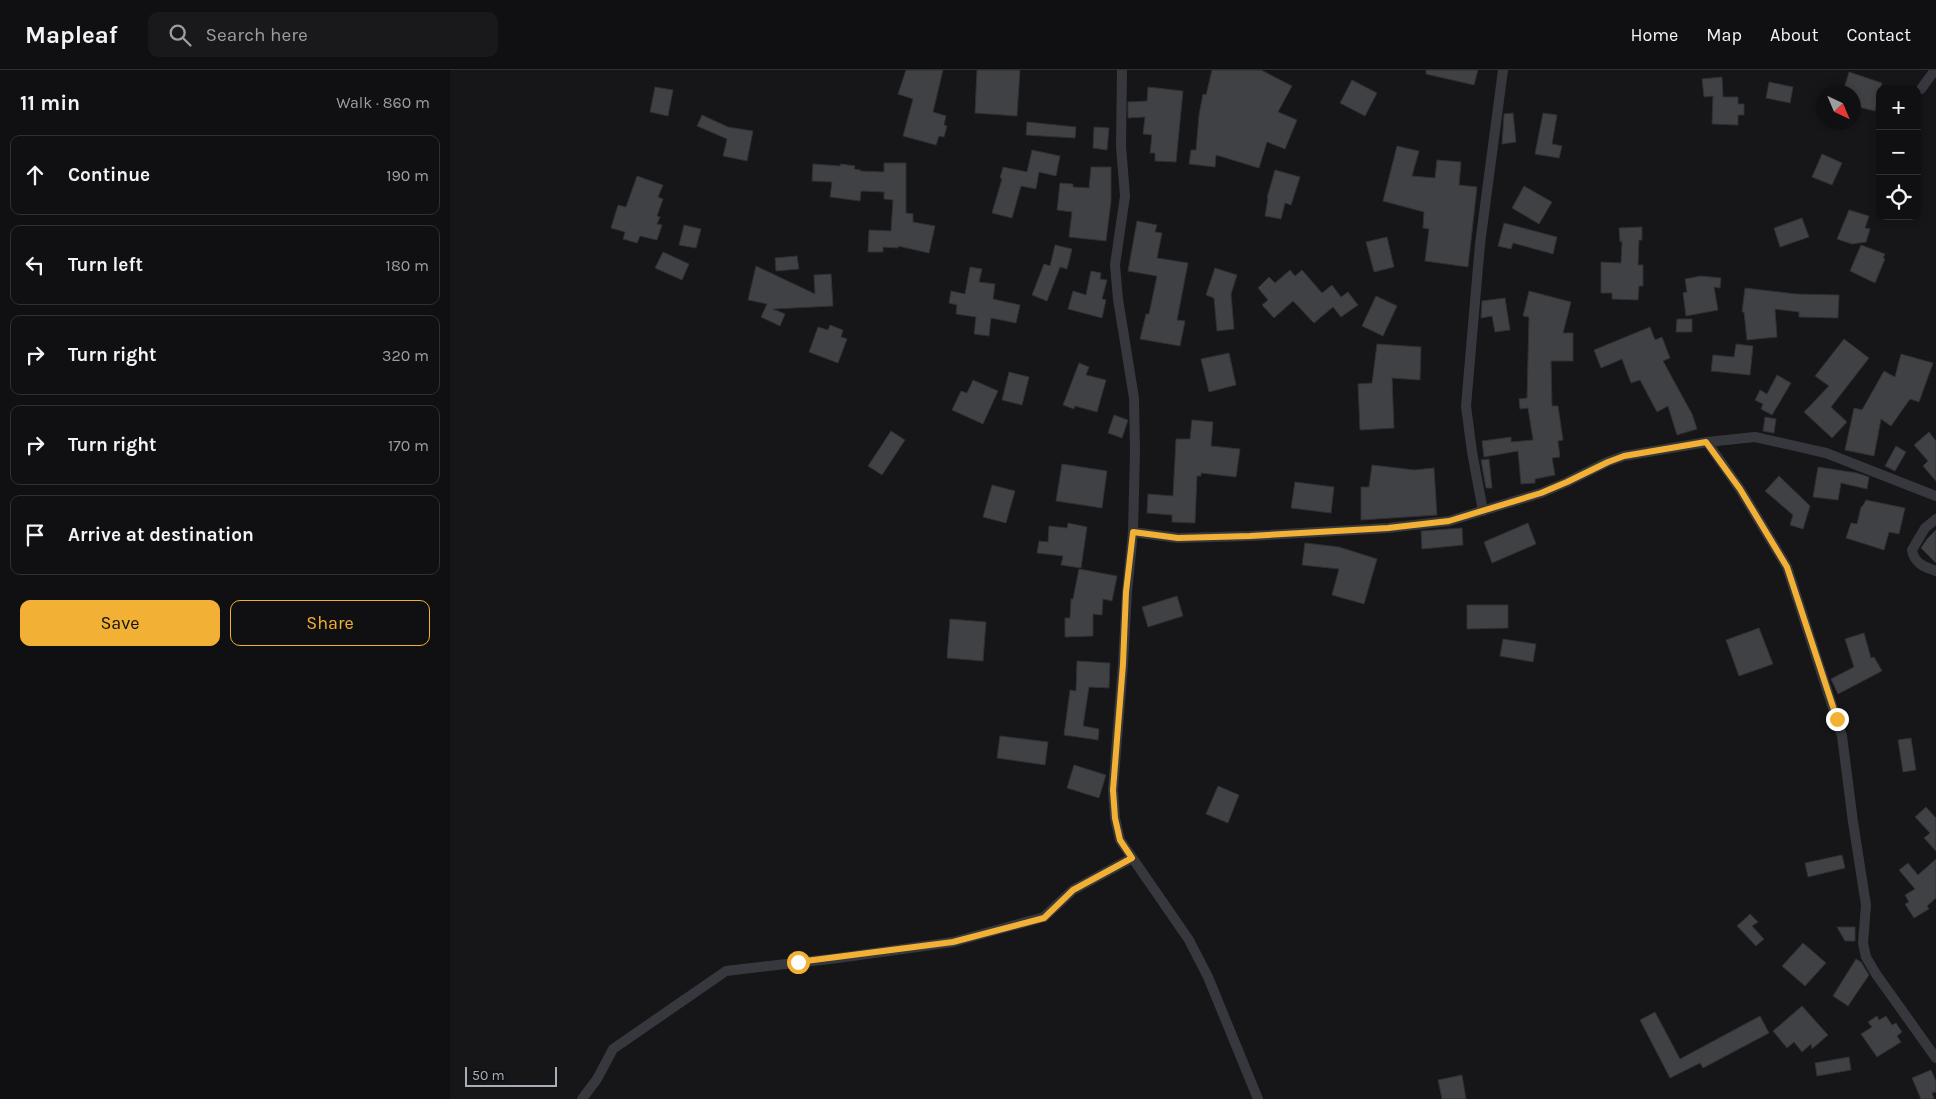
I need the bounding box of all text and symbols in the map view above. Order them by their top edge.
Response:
search box [148,12,498,57]
text: Mapleaf [25,21,118,49]
icon: search [166,21,194,49]
text: Search here [206,24,308,46]
text: Home [1630,24,1678,46]
text: Map [1706,24,1742,46]
text: About [1770,24,1819,46]
text: Contact [1847,24,1911,46]
north arrow [1816,85,1861,130]
map controls [1876,85,1921,220]
button: + [1876,85,1921,130]
text: 11 min [20,91,80,115]
text: Walk · 860 m [336,93,430,112]
button: − [1876,130,1921,175]
icon: ahead [21,161,49,189]
text: Continue [68,164,150,186]
text: 190 m [386,166,429,185]
button: locate [1876,175,1921,220]
icon: left [21,251,49,279]
text: Turn left [68,254,143,276]
text: 180 m [386,256,429,275]
icon: right [21,341,49,369]
text: Turn right [68,344,157,366]
text: 320 m [382,346,429,365]
icon: right [21,431,49,459]
text: Turn right [68,434,157,456]
text: 170 m [388,436,429,455]
icon: arrive [21,521,49,549]
text: Arrive at destination [68,524,254,546]
button: Save [20,600,220,646]
button: Share [230,600,430,646]
route end [1826,708,1849,731]
route start [787,951,810,974]
scale bar [465,1064,558,1087]
text: 50 m [472,1067,505,1084]

